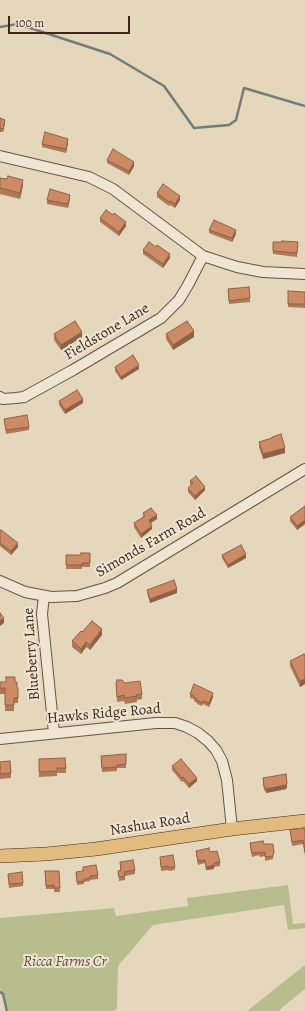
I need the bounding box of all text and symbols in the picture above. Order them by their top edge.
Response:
scale bar [10,8,132,34]
text: 100 m [15,15,44,31]
street label: Fieldstone Lane [61,300,153,364]
street label: Simonds Farm Road [93,504,209,582]
street label: Blueberry Lane [20,607,44,701]
street label: Hawks Ridge Road [46,700,162,728]
street label: Nashua Road [109,810,191,840]
park label: Ricca Farms Cr [23,953,107,971]

